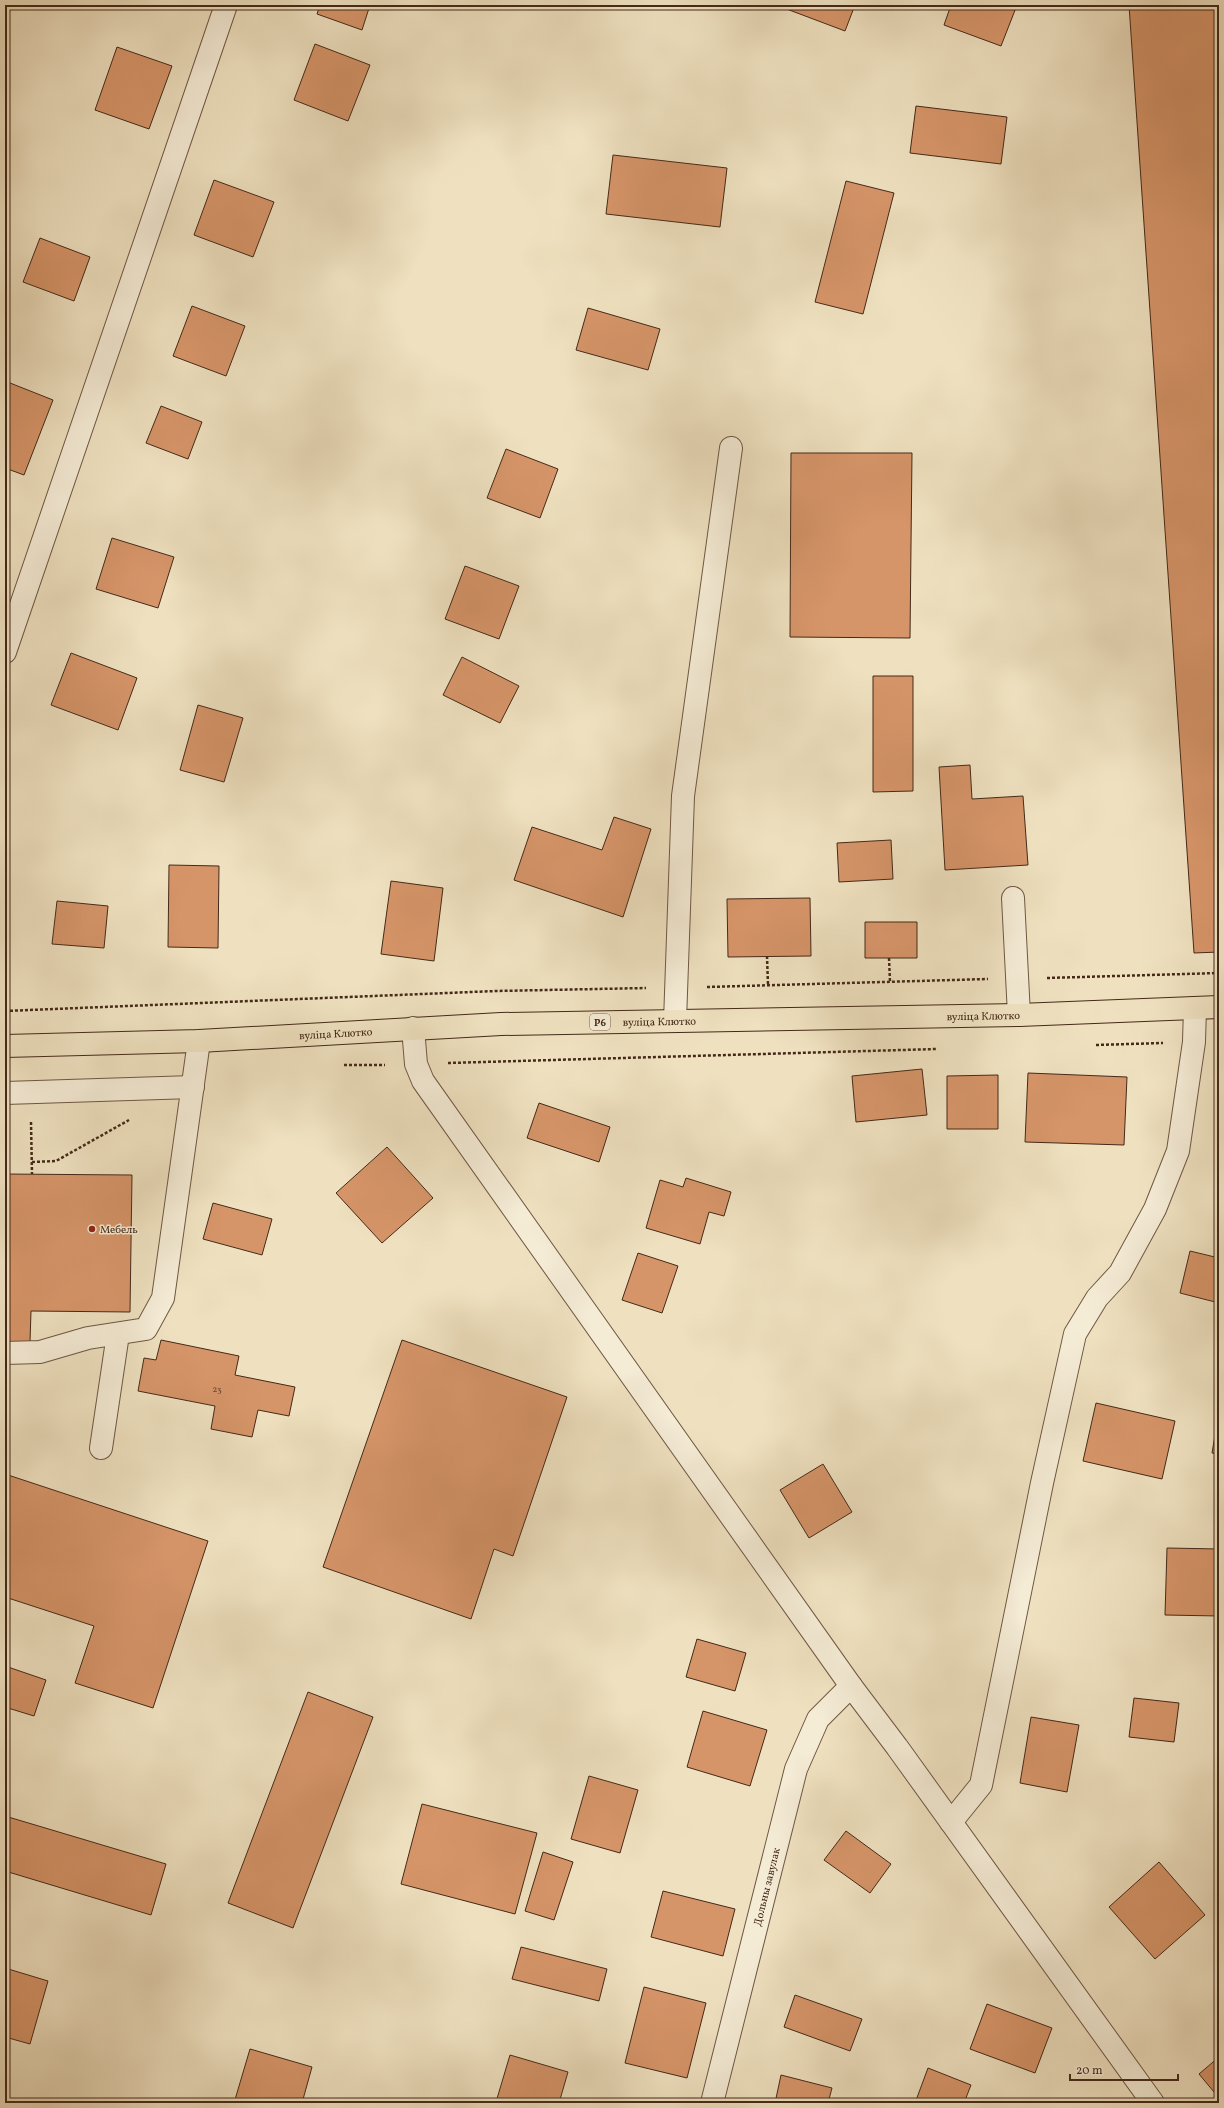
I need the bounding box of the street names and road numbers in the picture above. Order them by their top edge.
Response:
street label: вуліца Клютко [947,1009,1020,1025]
road number: Р6 [590,1014,610,1030]
street label: вуліца Клютко [623,1015,696,1031]
street label: вуліца Клютко [299,1025,373,1044]
street label: Дольны завулак [751,1846,785,1928]

